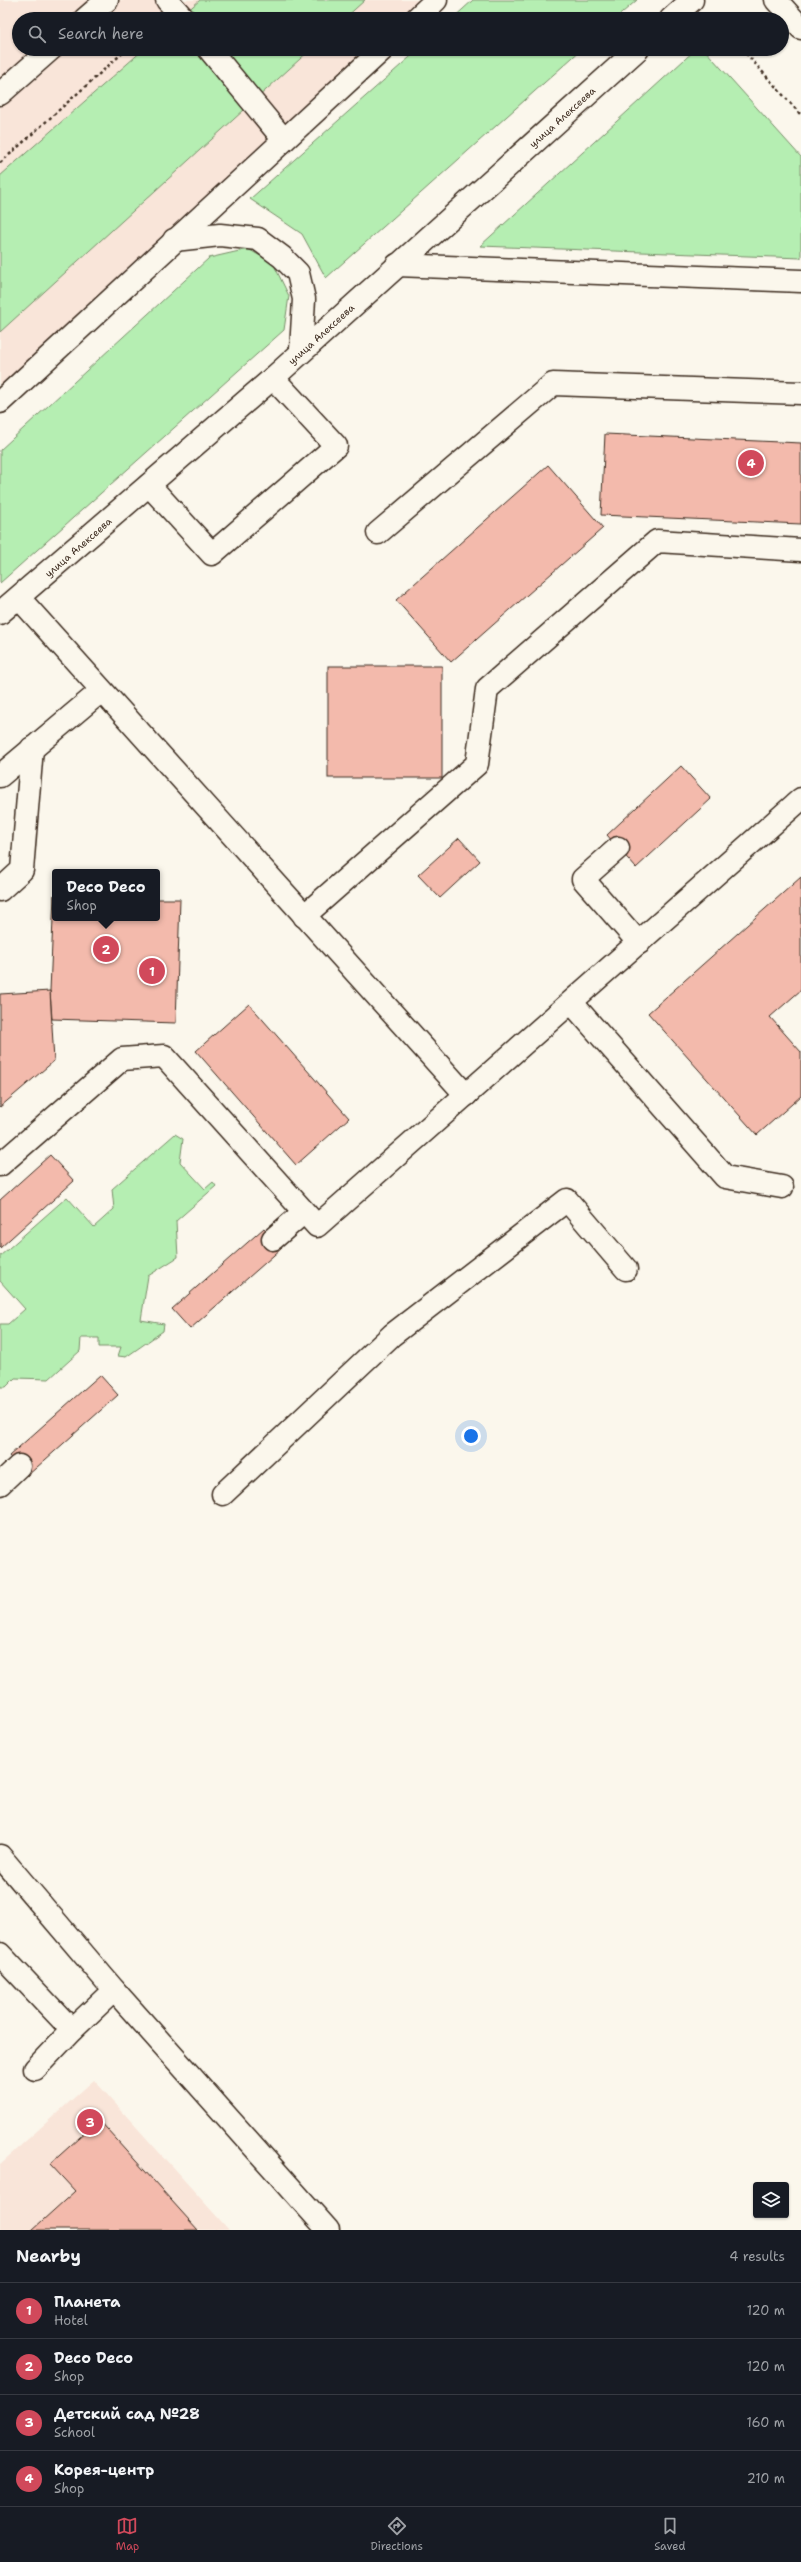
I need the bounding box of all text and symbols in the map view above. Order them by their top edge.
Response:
search box [12,12,789,56]
icon: search [26,23,48,45]
text: Search here [58,24,144,44]
street label: улица Алексеева [527,84,599,151]
street label: улица Алексеева [286,301,358,368]
pin: 4 [738,448,764,478]
street label: улица Алексеева [42,514,115,580]
popup [52,869,160,921]
text: Deco Deco [67,877,146,897]
text: Shop [67,897,97,914]
pin: 2 [93,934,119,964]
pin: 1 [139,956,165,986]
your location [461,1426,481,1446]
pin: 3 [77,2107,103,2137]
map controls [753,2182,789,2218]
button: layers [753,2182,789,2218]
text: Nearby [16,2245,81,2267]
text: 4 results [729,2248,785,2265]
text: Планета [54,2292,120,2312]
text: 1 [26,2302,32,2319]
text: 120 m [747,2302,785,2319]
text: Hotel [54,2312,88,2329]
text: Deco Deco [54,2348,133,2368]
text: 2 [24,2358,34,2375]
text: 120 m [747,2358,785,2375]
text: Shop [54,2368,84,2385]
text: Детский сад №28 [54,2404,200,2424]
text: 3 [24,2414,34,2431]
text: 160 m [747,2414,785,2431]
text: School [54,2424,95,2441]
text: Корея-центр [54,2460,154,2480]
text: 4 [24,2470,34,2487]
text: 210 m [747,2470,785,2487]
text: Shop [54,2480,84,2497]
tab: Map [116,2515,139,2554]
tab: Directions [370,2515,423,2554]
tab: Saved [654,2515,685,2554]

